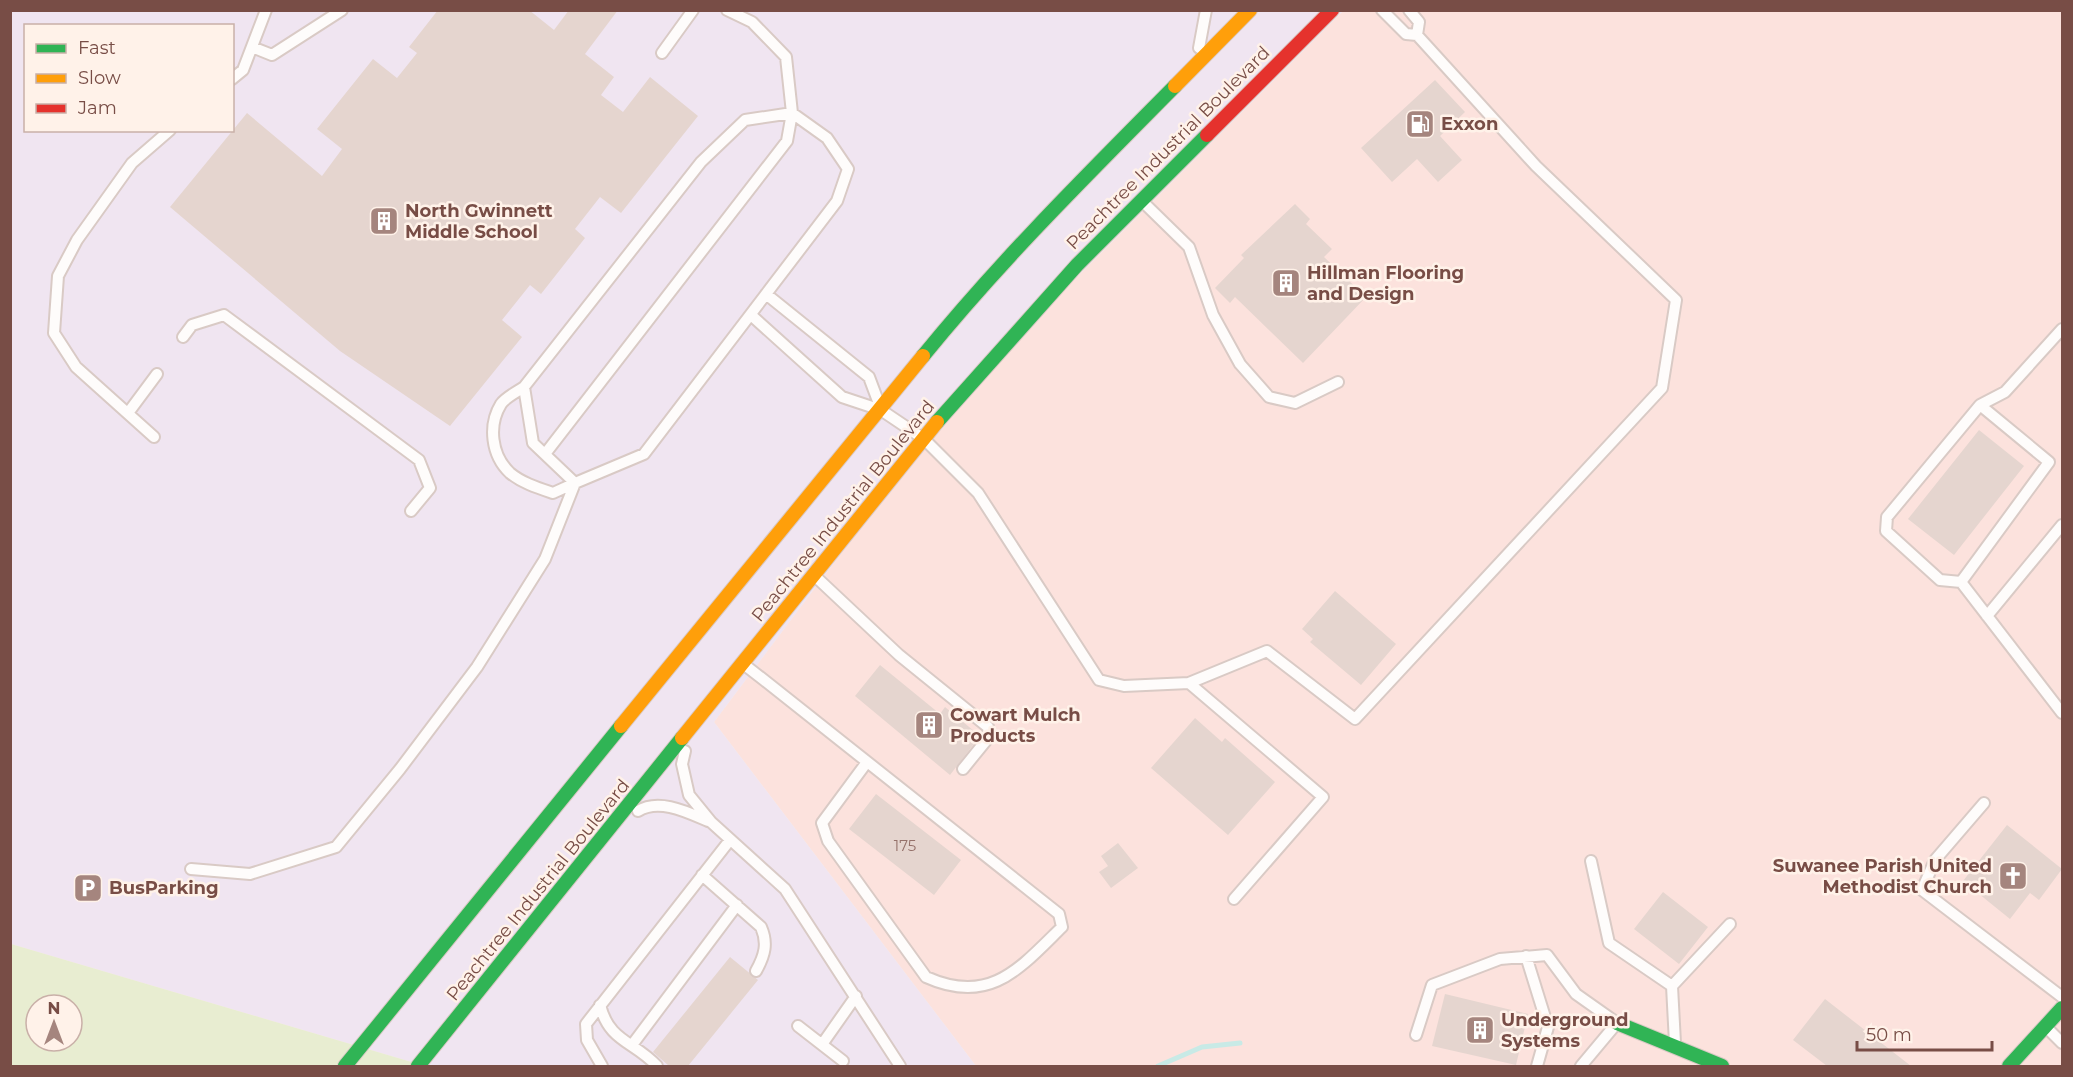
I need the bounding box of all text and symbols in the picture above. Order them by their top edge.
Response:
legend [24,24,234,132]
text: Fast [78,37,116,59]
street label: Peachtree Industrial Boulevard [1062,42,1274,254]
text: Slow [78,67,121,89]
text: Jam [77,97,117,119]
fuel station icon: Exxon [1404,108,1436,140]
place label: Exxon [1441,113,1498,135]
place label: North Gwinnett Middle School [405,200,553,243]
building icon: North Gwinnett Middle School [368,205,400,237]
place label: Hillman Flooring and Design [1307,262,1464,305]
building icon: Hillman Flooring and Design [1270,267,1302,299]
street label: Peachtree Industrial Boulevard [747,396,939,626]
place label: Cowart Mulch Products [950,704,1081,747]
building icon: Cowart Mulch Products [913,709,945,741]
street label: Peachtree Industrial Boulevard [442,775,634,1005]
house number: 175 [894,836,916,855]
place label: Suwanee Parish United Methodist Church [1773,855,1992,898]
church icon: Suwanee Parish United Methodist Church [1997,860,2029,892]
parking icon: BusParking [72,872,104,904]
place label: BusParking [109,877,219,899]
north arrow [24,993,84,1053]
text: N [48,999,60,1018]
place label: Underground Systems [1501,1009,1628,1052]
building icon: Underground Systems [1464,1014,1496,1046]
scale bar [1857,1014,1992,1052]
text: 50 m [1866,1024,1912,1046]

